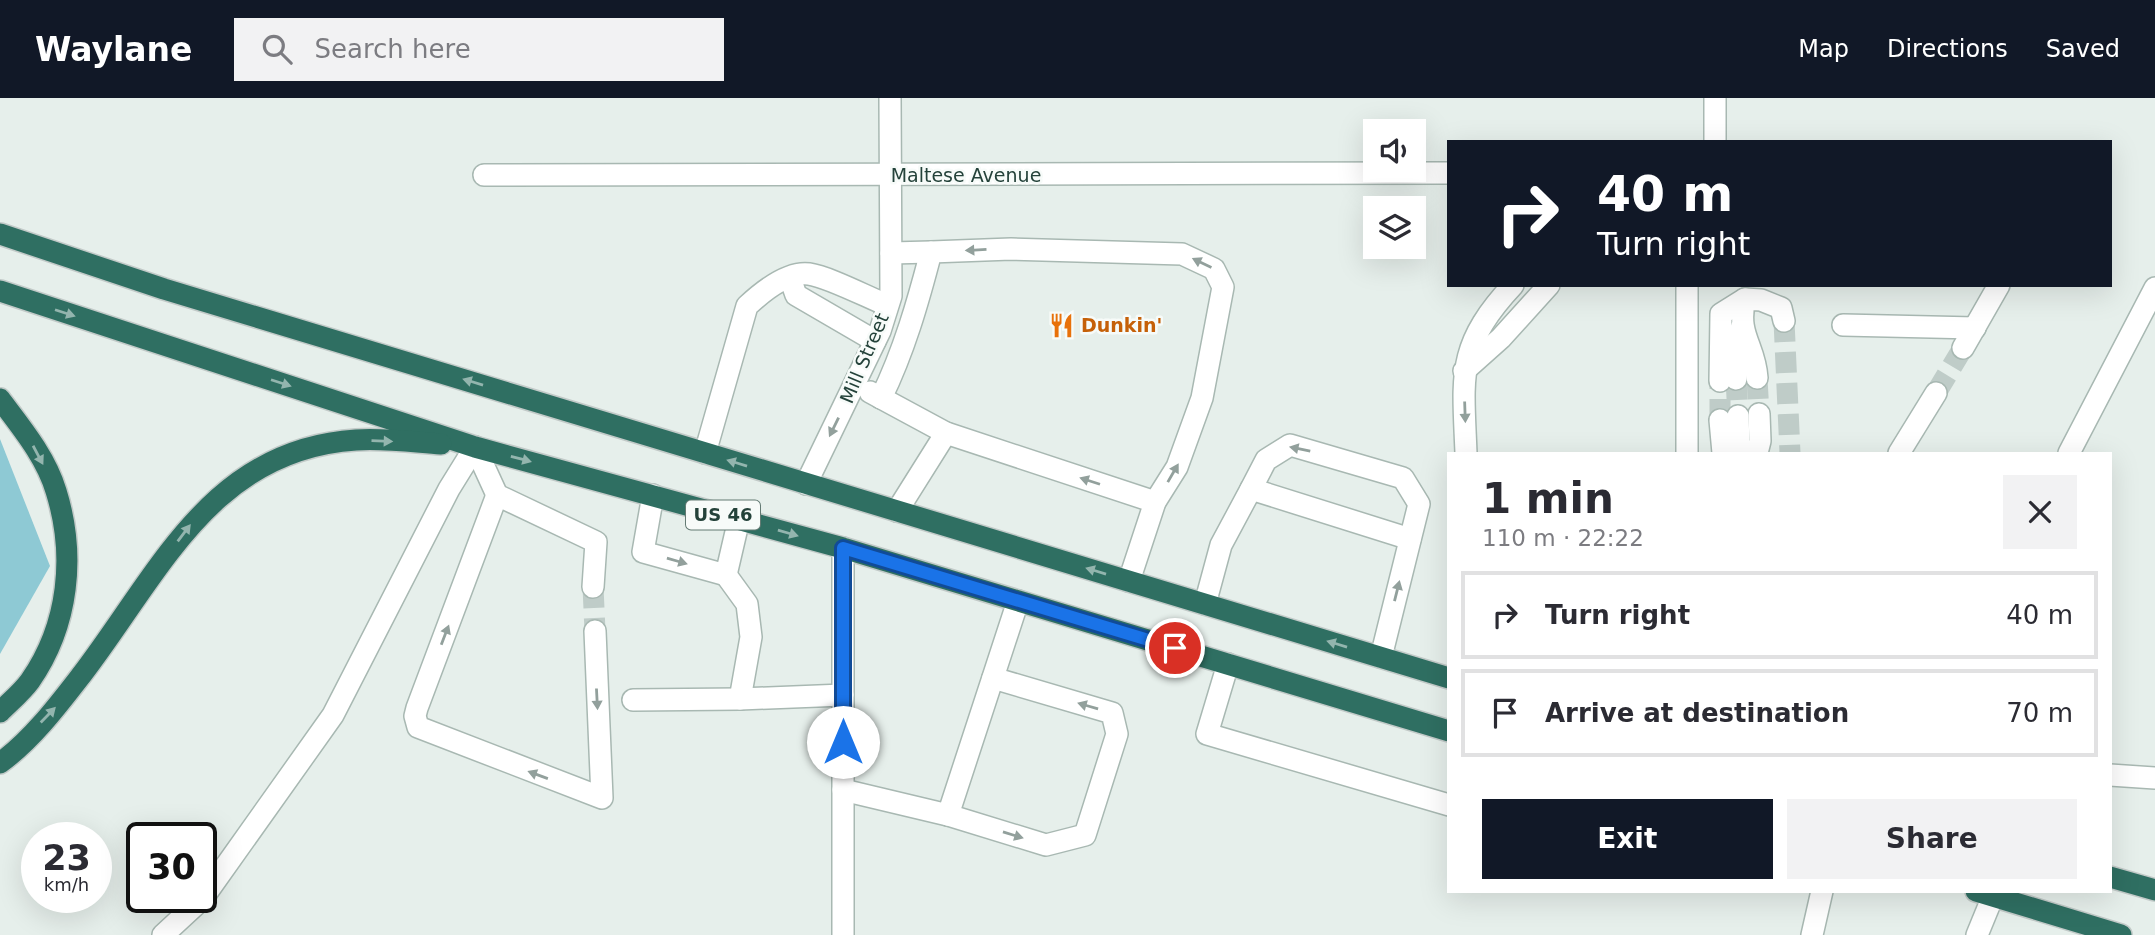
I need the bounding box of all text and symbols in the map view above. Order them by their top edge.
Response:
search box [234,18,724,81]
text: Waylane [35,30,192,69]
icon: search [258,30,296,68]
text: Search here [314,34,471,64]
text: Map [1798,35,1849,63]
text: Directions [1887,35,2008,63]
text: Saved [2046,35,2120,63]
map controls [1363,119,1426,259]
button: sound [1363,119,1426,182]
street label: Maltese Avenue [891,164,1041,186]
text: 40 m [1597,166,1733,223]
icon: right [1482,168,1573,259]
button: layers [1363,196,1426,259]
text: Turn right [1597,225,1750,263]
one-way arrow [965,245,987,256]
one-way arrow [1192,258,1212,269]
one-way arrow [55,308,76,318]
street label: Mill Street [835,310,893,406]
restaurant icon: Dunkin' [1047,311,1075,339]
place label: Dunkin' [1081,314,1162,336]
one-way arrow [462,377,483,387]
one-way arrow [271,378,292,389]
one-way arrow [1459,402,1470,424]
one-way arrow [828,417,839,437]
one-way arrow [371,436,393,447]
one-way arrow [1288,443,1310,454]
one-way arrow [32,446,44,466]
one-way arrow [510,454,532,465]
one-way arrow [726,457,747,467]
one-way arrow [1166,463,1179,482]
text: 1 min [1482,474,1614,523]
one-way arrow [1079,475,1100,486]
button: close [2003,475,2077,549]
road number: US 46 [686,500,760,530]
one-way arrow [177,523,191,542]
text: 110 m · 22:22 [1482,525,1644,551]
one-way arrow [778,528,799,538]
one-way arrow [667,557,688,567]
one-way arrow [1085,565,1106,575]
one-way arrow [1392,580,1403,602]
icon: right [1486,596,1524,634]
text: Turn right [1545,600,1690,630]
text: 40 m [2006,600,2073,630]
pin [1145,618,1205,678]
one-way arrow [439,625,450,646]
icon: arrive [1156,629,1194,667]
one-way arrow [1326,638,1347,648]
one-way arrow [591,689,602,711]
icon: arrive [1486,694,1524,732]
text: Arrive at destination [1545,698,1849,728]
text: 70 m [2006,698,2073,728]
one-way arrow [1077,700,1098,710]
position arrow [806,705,880,779]
one-way arrow [40,707,56,724]
one-way arrow [528,769,549,780]
button: Exit [1482,799,1773,879]
button: Share [1787,799,2077,879]
speed limit sign: 30 [126,822,217,913]
one-way arrow [1003,830,1024,840]
text: 23 [42,838,91,878]
text: km/h [44,874,89,895]

